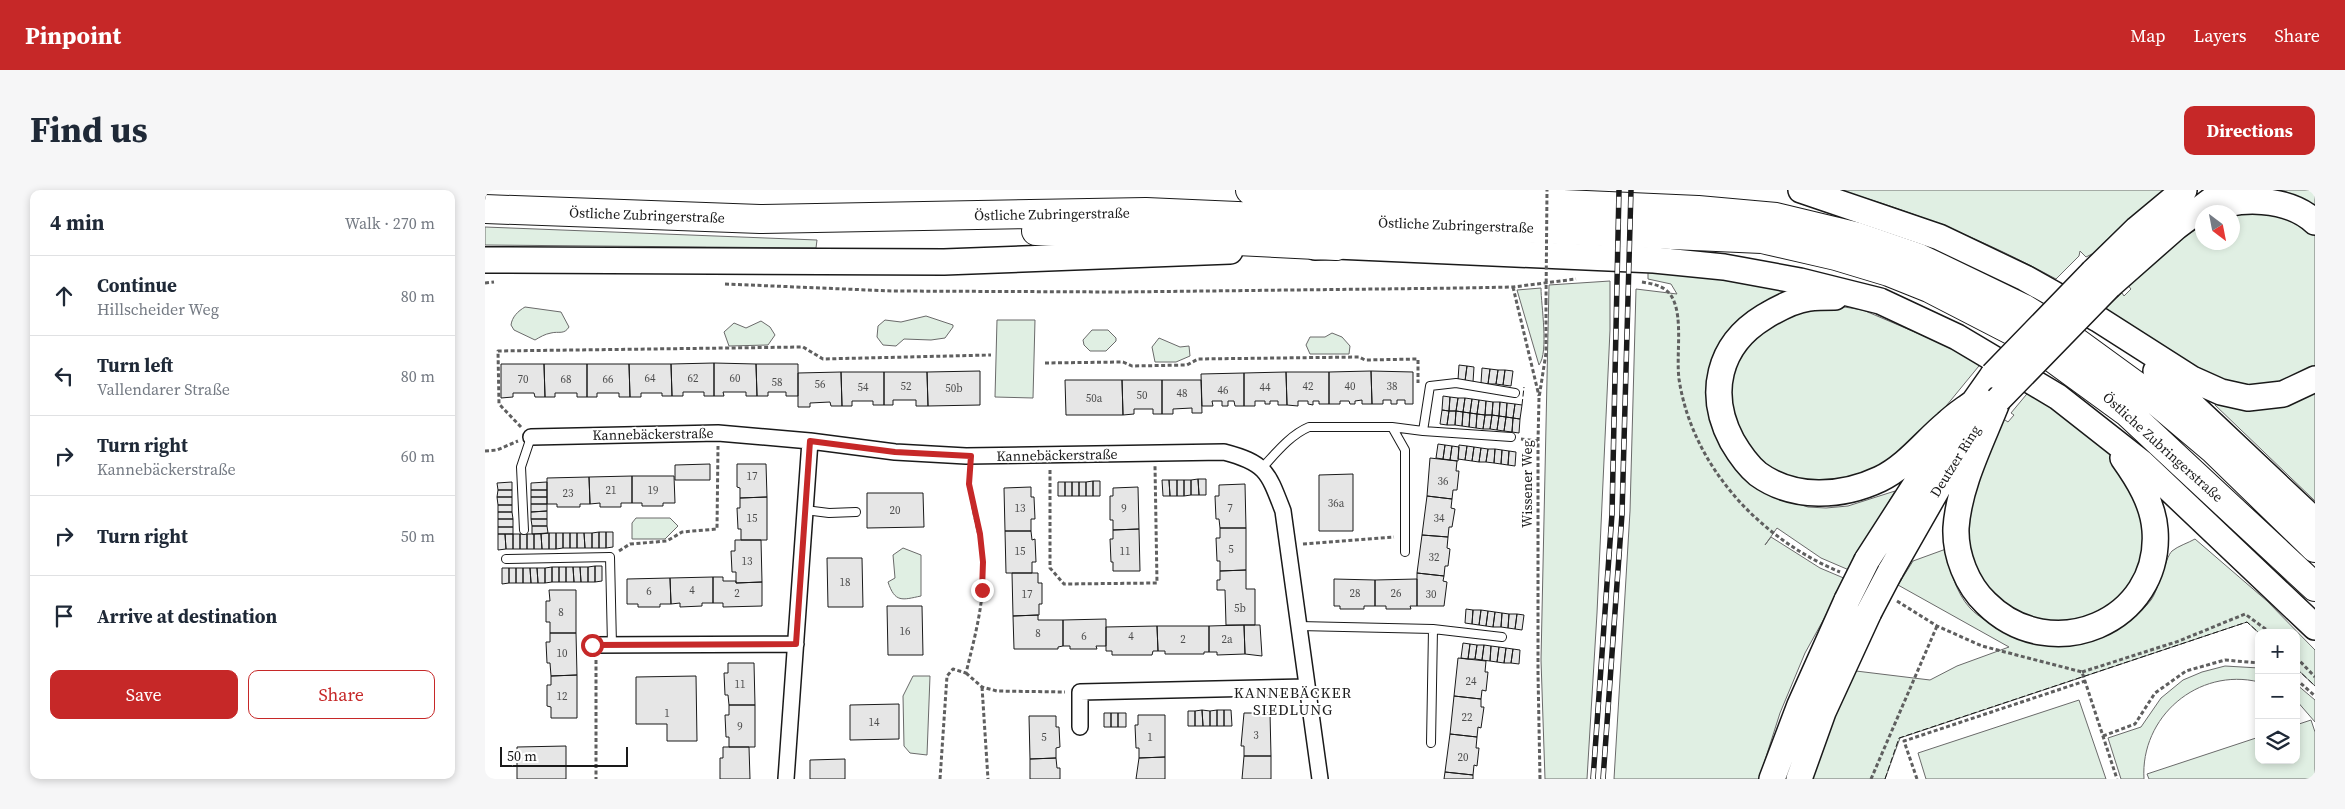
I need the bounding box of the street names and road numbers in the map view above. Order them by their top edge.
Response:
street label: Östliche Zubringerstraße [569,202,725,228]
street label: Östliche Zubringerstraße [974,203,1130,225]
street label: Östliche Zubringerstraße [1378,212,1534,238]
street label: Östliche Zubringerstraße [2098,387,2228,507]
street label: Deutzer Ring [1925,421,1985,501]
street label: Kannebäckerstraße [592,423,714,445]
street label: Wissener Weg [1517,440,1537,528]
street label: Kannebäckerstraße [996,444,1118,466]

